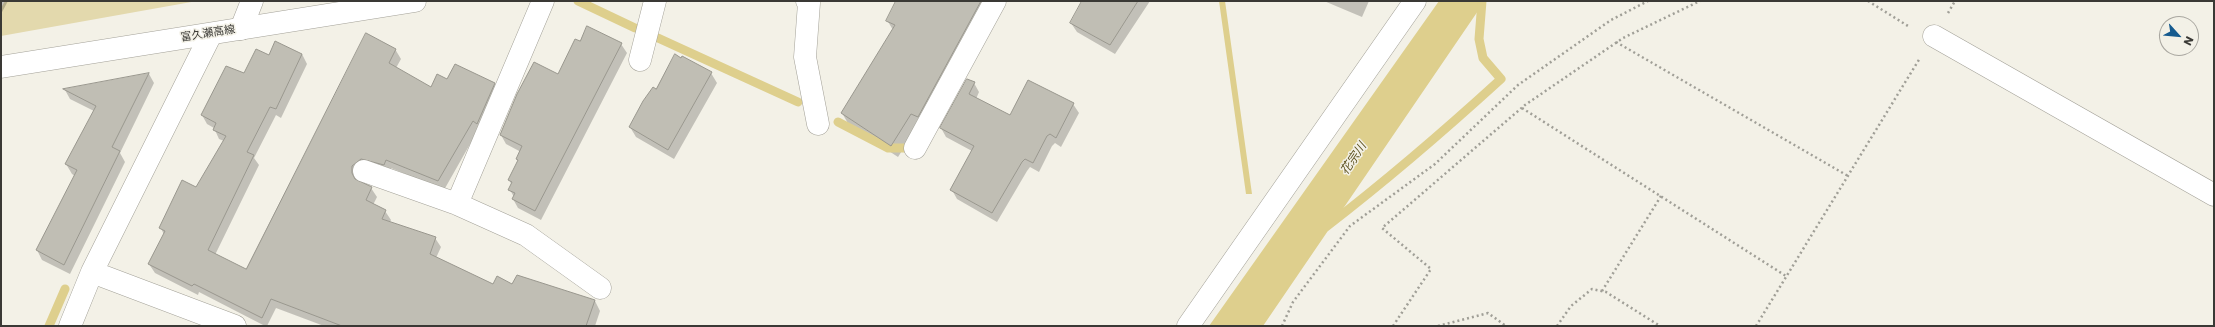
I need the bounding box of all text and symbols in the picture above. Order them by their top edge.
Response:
north arrow [2159,16,2199,56]
street label: 富久瀬高線 [180,23,236,45]
text: N [2180,34,2198,48]
water label: 花宗川 [1338,140,1370,178]

